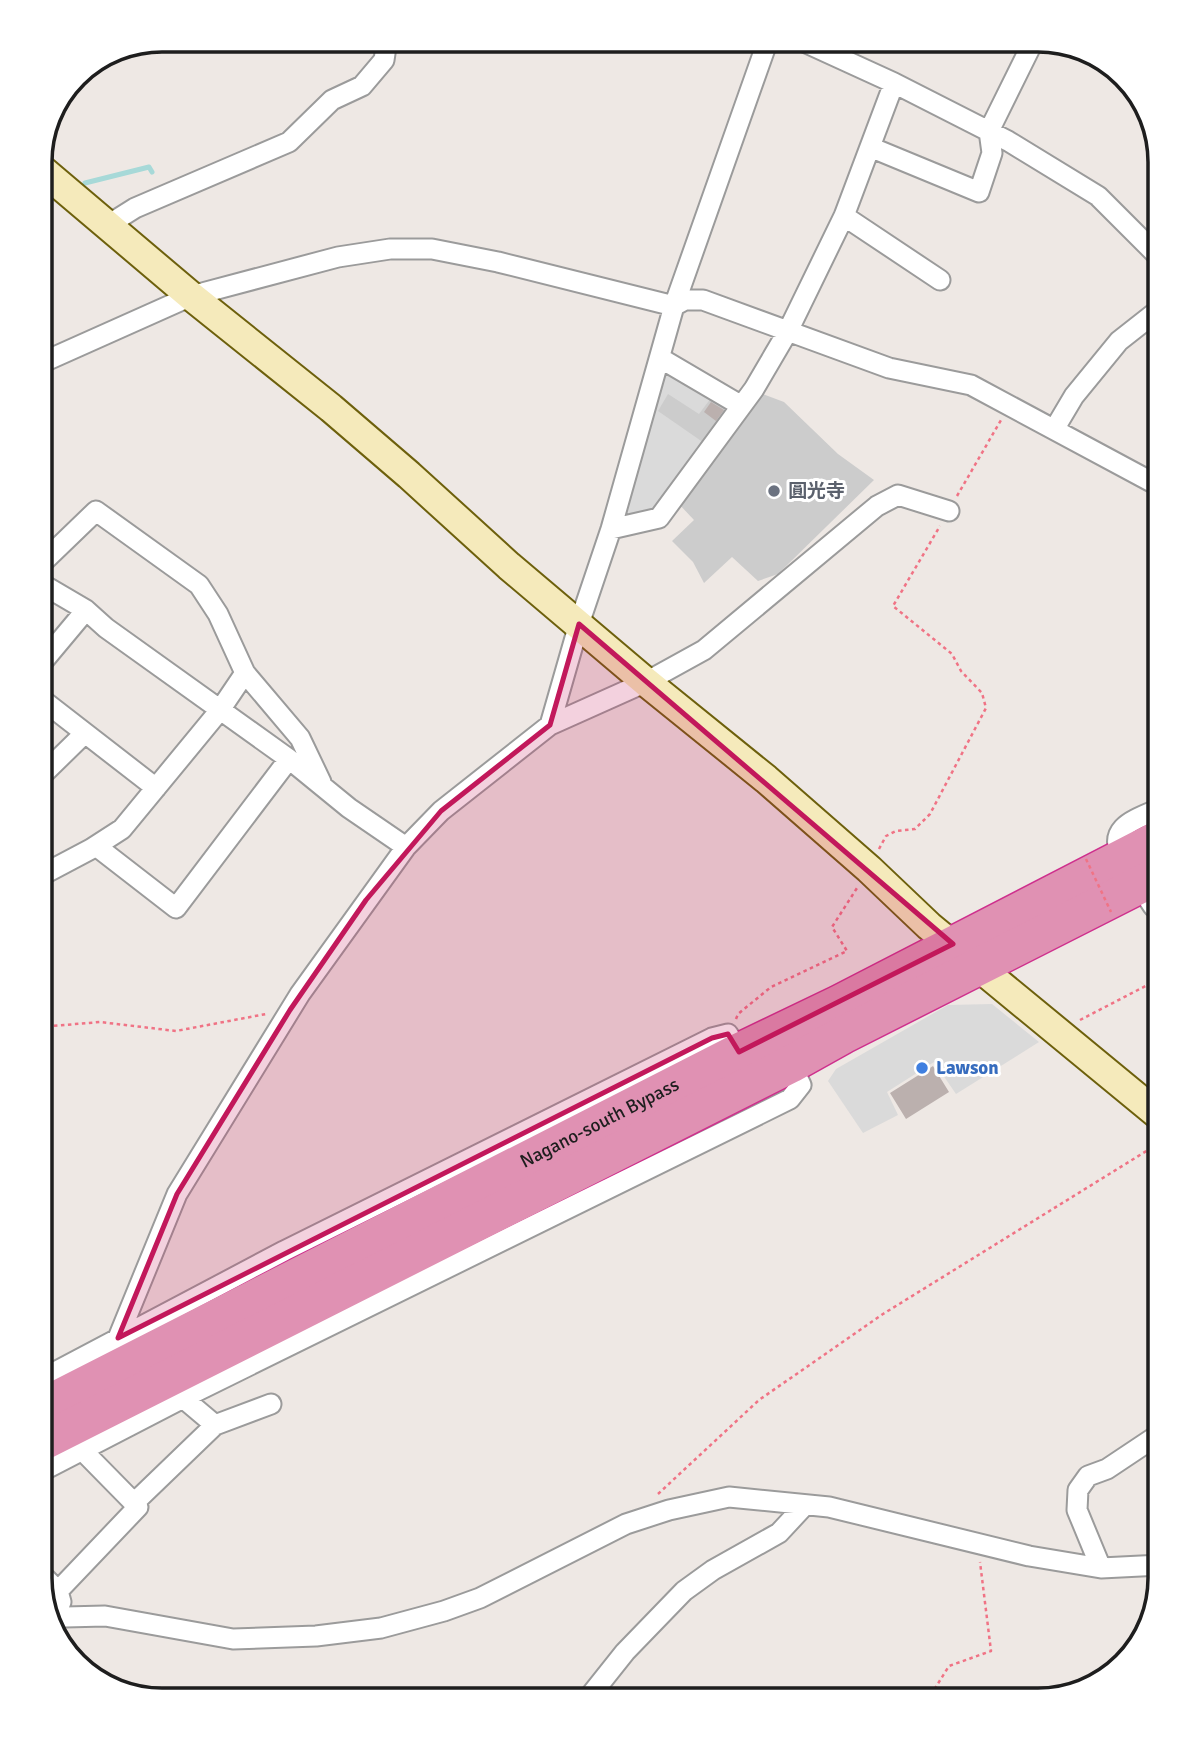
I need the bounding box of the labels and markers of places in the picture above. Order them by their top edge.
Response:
place label: 圓光寺 [788,479,845,503]
marker: 圓光寺 [766,483,782,499]
place label: Lawson [936,1056,999,1080]
marker: Lawson [914,1060,930,1076]

